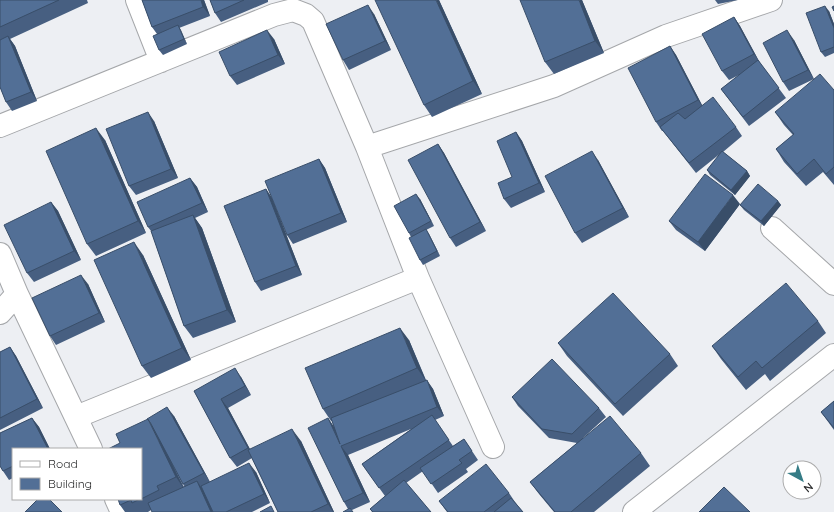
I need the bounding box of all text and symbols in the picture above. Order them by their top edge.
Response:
legend [12,448,142,500]
text: Road [48,456,78,471]
north arrow [782,460,822,500]
text: Building [48,476,92,491]
text: N [801,480,816,496]

